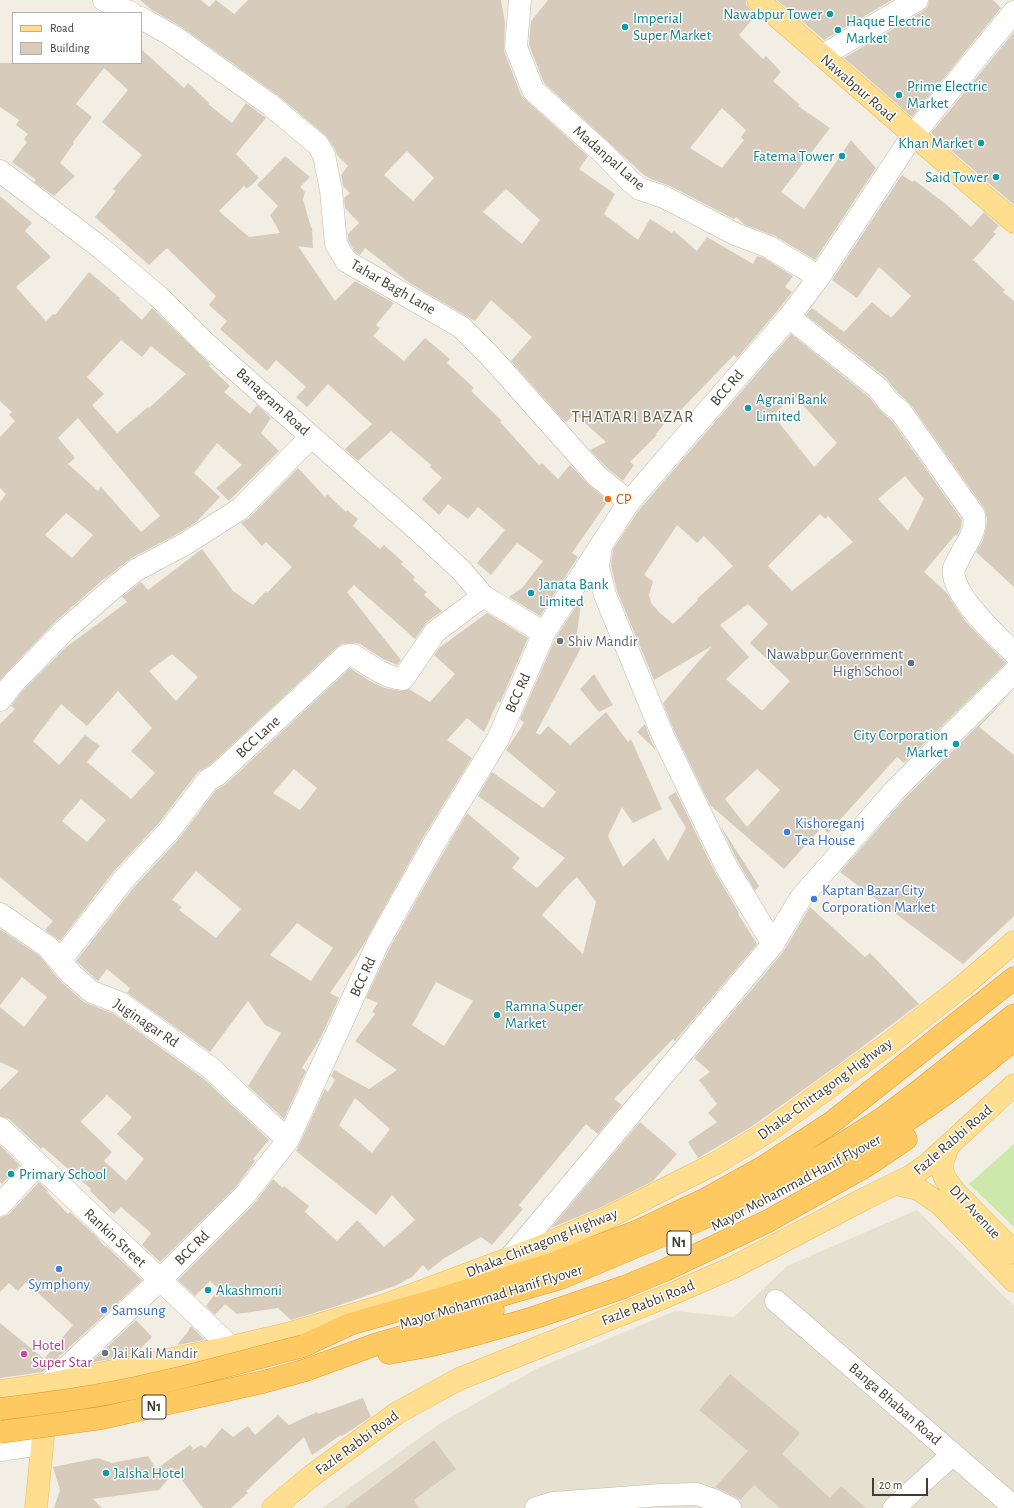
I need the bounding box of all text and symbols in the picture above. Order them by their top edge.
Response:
place label: Nawabpur Tower [723,5,822,23]
place label: Imperial Super Market [633,9,711,44]
marker: Nawabpur Tower [825,9,835,19]
legend [12,12,142,64]
place label: Haque Electric Market [846,12,930,47]
text: Road [50,22,74,34]
marker: Imperial Super Market [620,22,630,32]
marker: Haque Electric Market [833,25,843,35]
text: Building [50,42,90,54]
street label: Nawabpur Road [817,51,899,125]
place label: Prime Electric Market [907,77,987,112]
marker: Prime Electric Market [894,90,904,100]
street label: Madanpal Lane [569,122,649,194]
place label: Khan Market [898,134,973,152]
marker: Khan Market [976,138,986,148]
place label: Fatema Tower [753,147,834,165]
marker: Fatema Tower [837,151,847,161]
place label: Said Tower [925,168,988,186]
marker: Said Tower [991,172,1001,182]
street label: Tahar Bagh Lane [347,255,439,319]
street label: Banagram Road [233,364,313,440]
street label: BCC Rd [707,366,747,410]
place label: Agrani Bank Limited [756,390,827,425]
marker: Agrani Bank Limited [743,403,753,413]
district label: THATARI BAZAR [571,407,695,427]
place label: CP [616,490,632,508]
marker: CP [603,494,613,504]
place label: Janata Bank Limited [539,575,608,610]
marker: Janata Bank Limited [526,588,536,598]
place label: Shiv Mandir [568,632,638,650]
marker: Shiv Mandir [555,636,565,646]
place label: Nawabpur Government High School [767,645,903,680]
marker: Nawabpur Government High School [906,658,916,668]
street label: BCC Rd [501,670,535,716]
street label: BCC Lane [232,712,284,762]
place label: City Corporation Market [854,726,948,761]
marker: City Corporation Market [951,739,961,749]
place label: Kishoreganj Tea House [795,814,865,849]
marker: Kishoreganj Tea House [782,827,792,837]
place label: Kaptan Bazar City Corporation Market [822,881,936,916]
marker: Kaptan Bazar City Corporation Market [809,894,819,904]
street label: BCC Rd [346,954,380,1000]
street label: Juginagar Rd [110,995,182,1051]
place label: Ramna Super Market [505,997,583,1032]
marker: Ramna Super Market [492,1010,502,1020]
street label: Dhaka-Chittagong Highway [754,1034,896,1144]
street label: Fazle Rabbi Road [910,1101,996,1179]
street label: Mayor Mohammad Hanif Flyover [708,1130,884,1236]
place label: Primary School [19,1165,107,1183]
marker: Primary School [6,1169,16,1179]
street label: DIT Avenue [946,1181,1004,1243]
street label: Dhaka-Chittagong Highway [464,1204,620,1282]
street label: Rankin Street [80,1205,150,1271]
street label: BCC Rd [171,1227,213,1269]
road number: N1 [667,1231,691,1255]
street label: Mayor Mohammad Hanif Flyover [397,1261,585,1333]
marker: Symphony [54,1264,64,1274]
place label: Symphony [28,1275,90,1293]
street label: Fazle Rabbi Road [599,1276,697,1330]
place label: Akashmoni [216,1281,282,1299]
marker: Akashmoni [203,1285,213,1295]
place label: Samsung [112,1301,166,1319]
marker: Samsung [99,1305,109,1315]
place label: Hotel Super Star [32,1336,92,1371]
place label: Jai Kali Mandir [113,1344,198,1362]
marker: Jai Kali Mandir [100,1348,110,1358]
marker: Hotel Super Star [19,1349,29,1359]
street label: Banga Bhaban Road [845,1359,945,1449]
road number: N1 [142,1395,166,1419]
street label: Fazle Rabbi Road [312,1407,402,1479]
place label: Jalsha Hotel [114,1464,184,1482]
marker: Jalsha Hotel [101,1468,111,1478]
scale bar [874,1470,930,1496]
text: 20 m [879,1479,902,1491]

